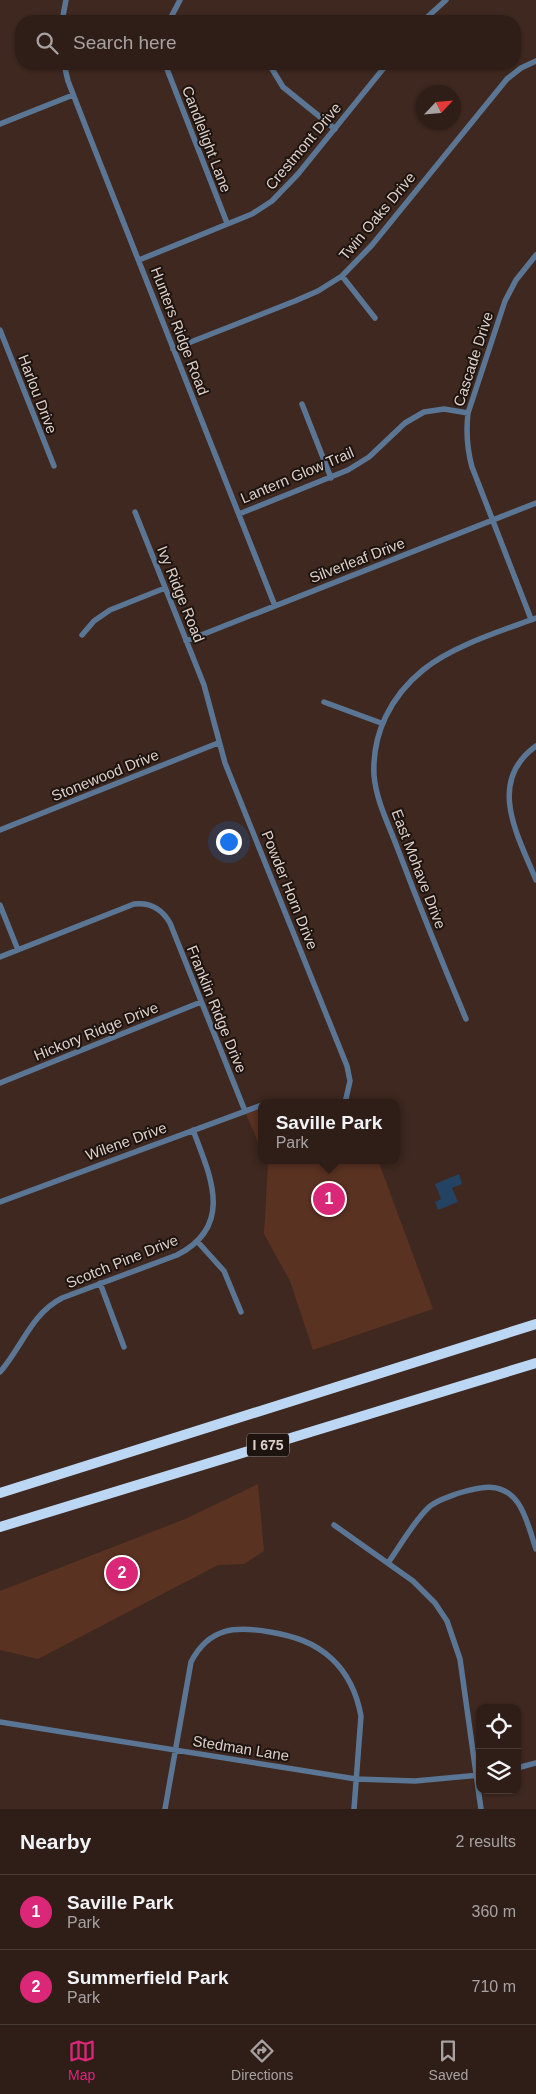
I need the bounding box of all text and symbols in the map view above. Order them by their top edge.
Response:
search box [15,15,521,70]
icon: search [33,29,61,57]
text: Search here [73,32,177,53]
street label: Candlelight Lane [179,83,235,195]
north arrow [416,85,461,130]
street label: Crestmont Drive [262,99,344,193]
street label: Twin Oaks Drive [335,169,419,263]
street label: Hunters Ridge Road [148,265,212,397]
street label: Cascade Drive [450,310,496,408]
street label: Harlou Drive [15,352,61,436]
street label: Lantern Glow Trail [238,443,356,507]
street label: Silverleaf Drive [307,534,407,586]
street label: Ivy Ridge Road [154,543,208,645]
street label: Stonewood Drive [49,746,161,804]
street label: East Mohave Drive [388,807,450,931]
street label: Powder Horn Drive [258,828,322,952]
your location [216,829,242,855]
street label: Franklin Ridge Drive [184,943,250,1075]
street label: Hickory Ridge Drive [31,998,161,1064]
popup [258,1099,400,1164]
text: Saville Park [276,1112,382,1133]
street label: Wilene Drive [83,1118,169,1164]
text: Park [276,1134,309,1151]
pin: 1 [313,1180,345,1218]
street label: Scotch Pine Drive [64,1231,180,1291]
road number: I 675 [247,1434,289,1456]
pin: 2 [106,1554,138,1592]
map controls [476,1704,521,1794]
button: locate [476,1704,521,1749]
street label: Stedman Lane [191,1732,291,1764]
button: layers [476,1749,521,1794]
text: Nearby [20,1830,91,1853]
text: 2 results [456,1833,516,1850]
text: Saville Park [67,1892,174,1913]
text: 1 [32,1903,40,1920]
text: 360 m [472,1903,516,1920]
text: Park [67,1914,100,1931]
text: Summerfield Park [67,1967,229,1988]
text: 2 [32,1978,40,1995]
text: 710 m [472,1978,516,1995]
text: Park [67,1989,100,2006]
tab: Map [68,2037,96,2083]
tab: Directions [231,2037,293,2083]
tab: Saved [429,2037,468,2083]

